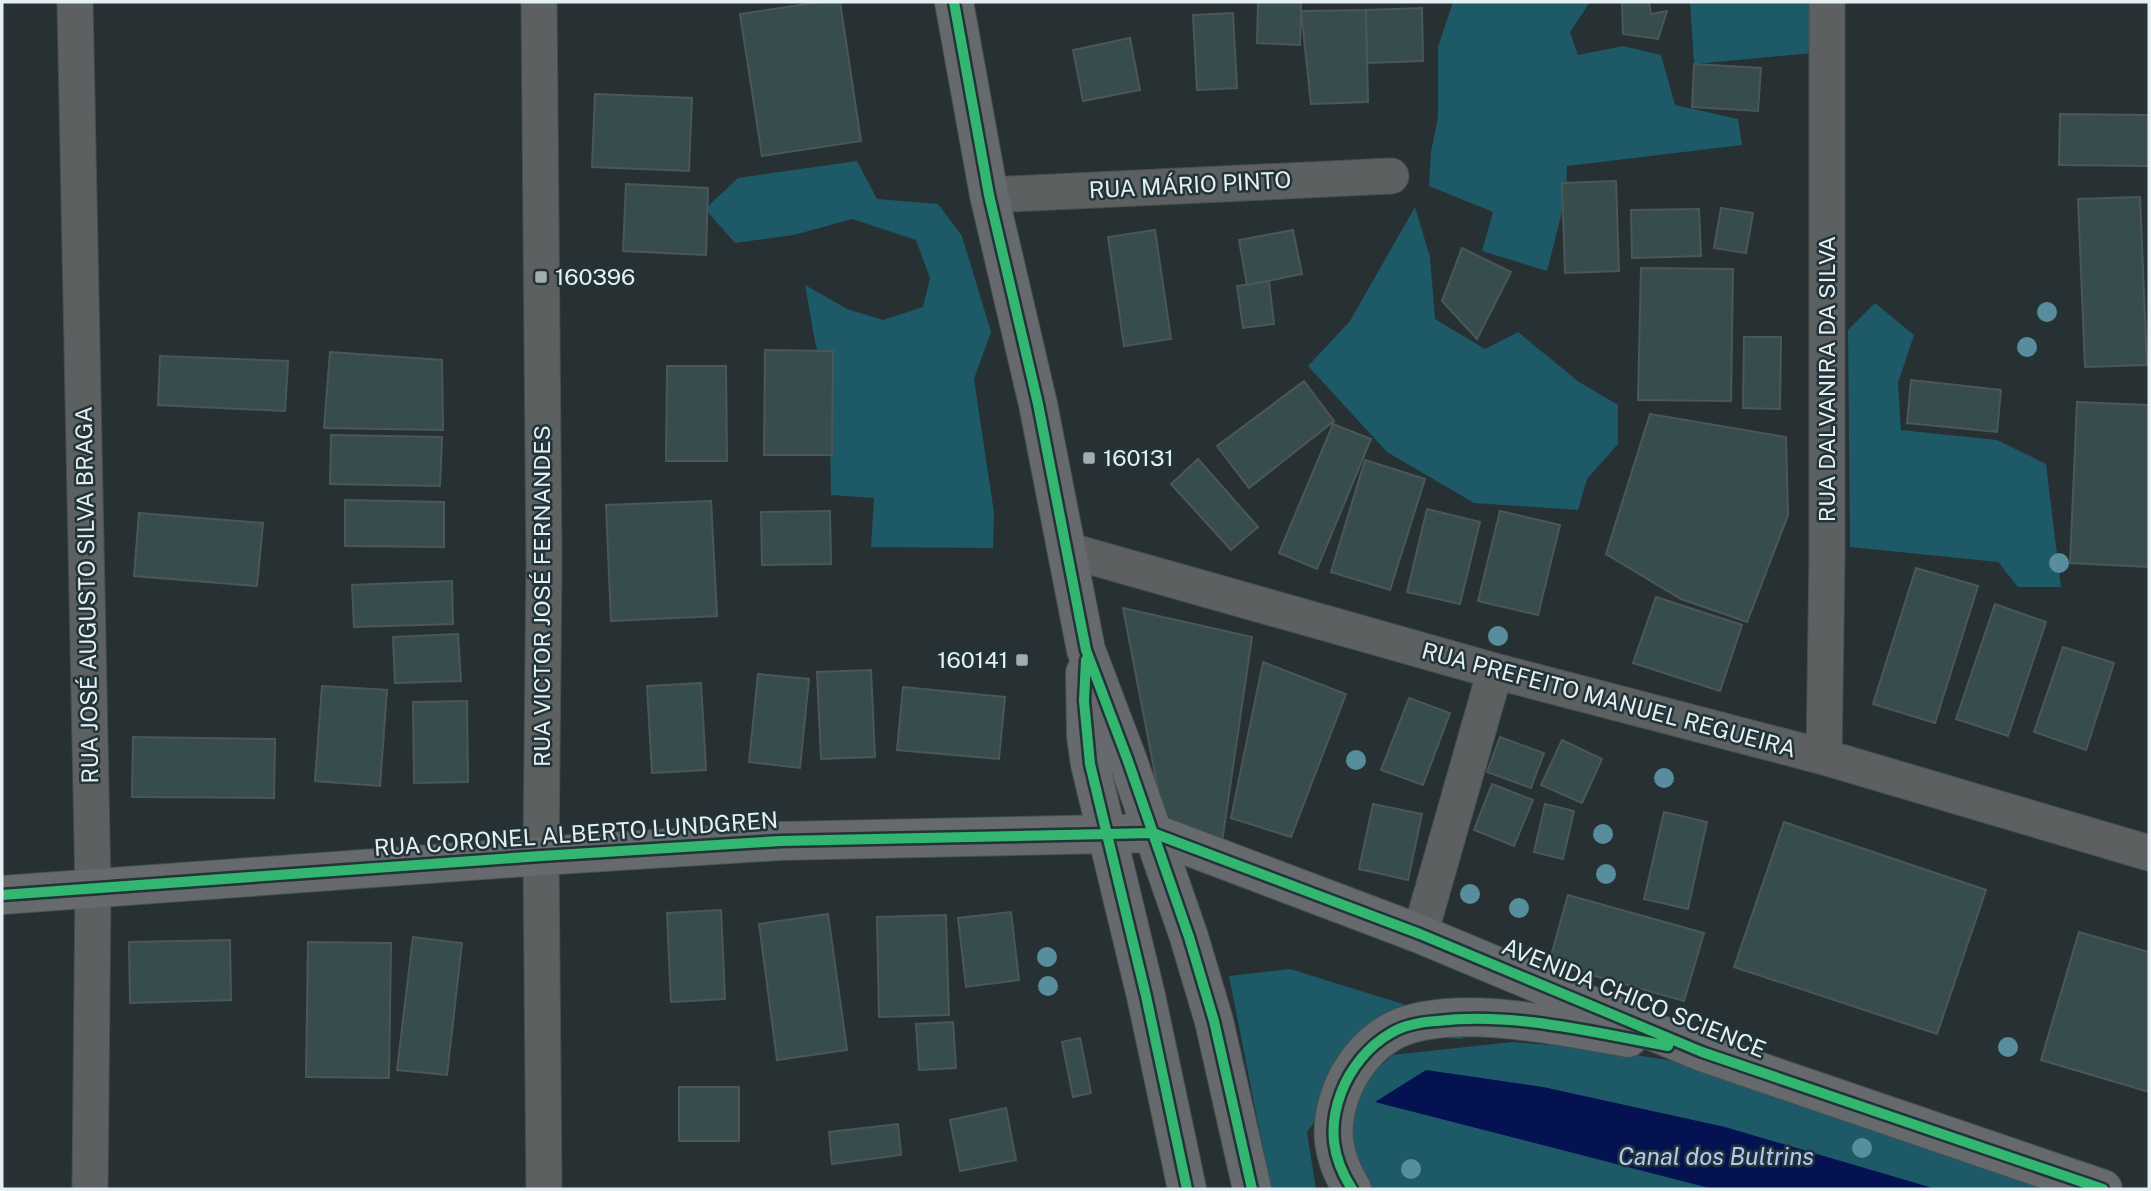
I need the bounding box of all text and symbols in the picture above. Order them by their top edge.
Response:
street label: RUA MÁRIO PINTO [1088,166,1292,203]
street label: RUA DALVANIRA DA SILVA [1813,236,1840,522]
place label: 160396 [555,263,635,290]
marker: 160396 [533,269,549,285]
street label: RUA JOSÉ AUGUSTO SILVA BRAGA [70,406,103,784]
street label: RUA VICTOR JOSÉ FERNANDES [528,425,555,767]
place label: 160131 [1103,444,1174,471]
marker: 160131 [1081,450,1097,466]
street label: RUA PREFEITO MANUEL REGUEIRA [1419,636,1799,763]
place label: 160141 [937,646,1008,673]
marker: 160141 [1014,652,1030,668]
street label: RUA CORONEL ALBERTO LUNDGREN [373,806,779,861]
street label: AVENIDA CHICO SCIENCE [1498,932,1770,1063]
water label: Canal dos Bultrins [1618,1142,1814,1170]

